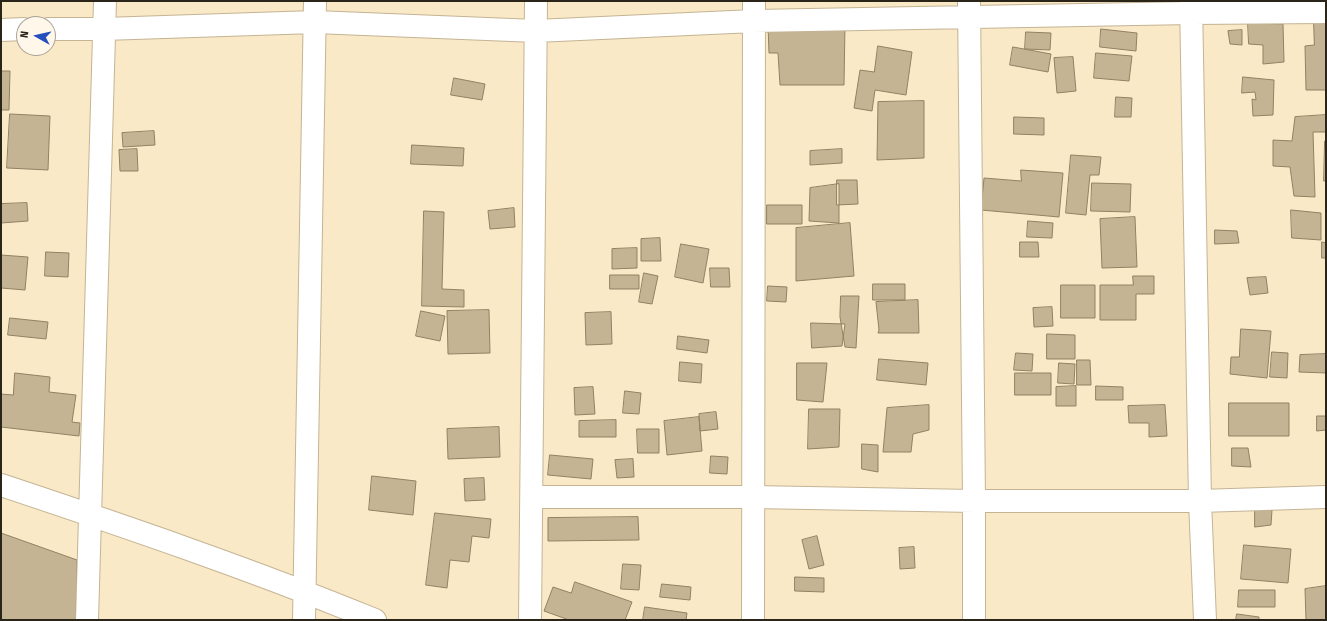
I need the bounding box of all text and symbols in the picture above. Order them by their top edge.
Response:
north arrow [16,16,56,56]
text: N [18,30,32,39]

